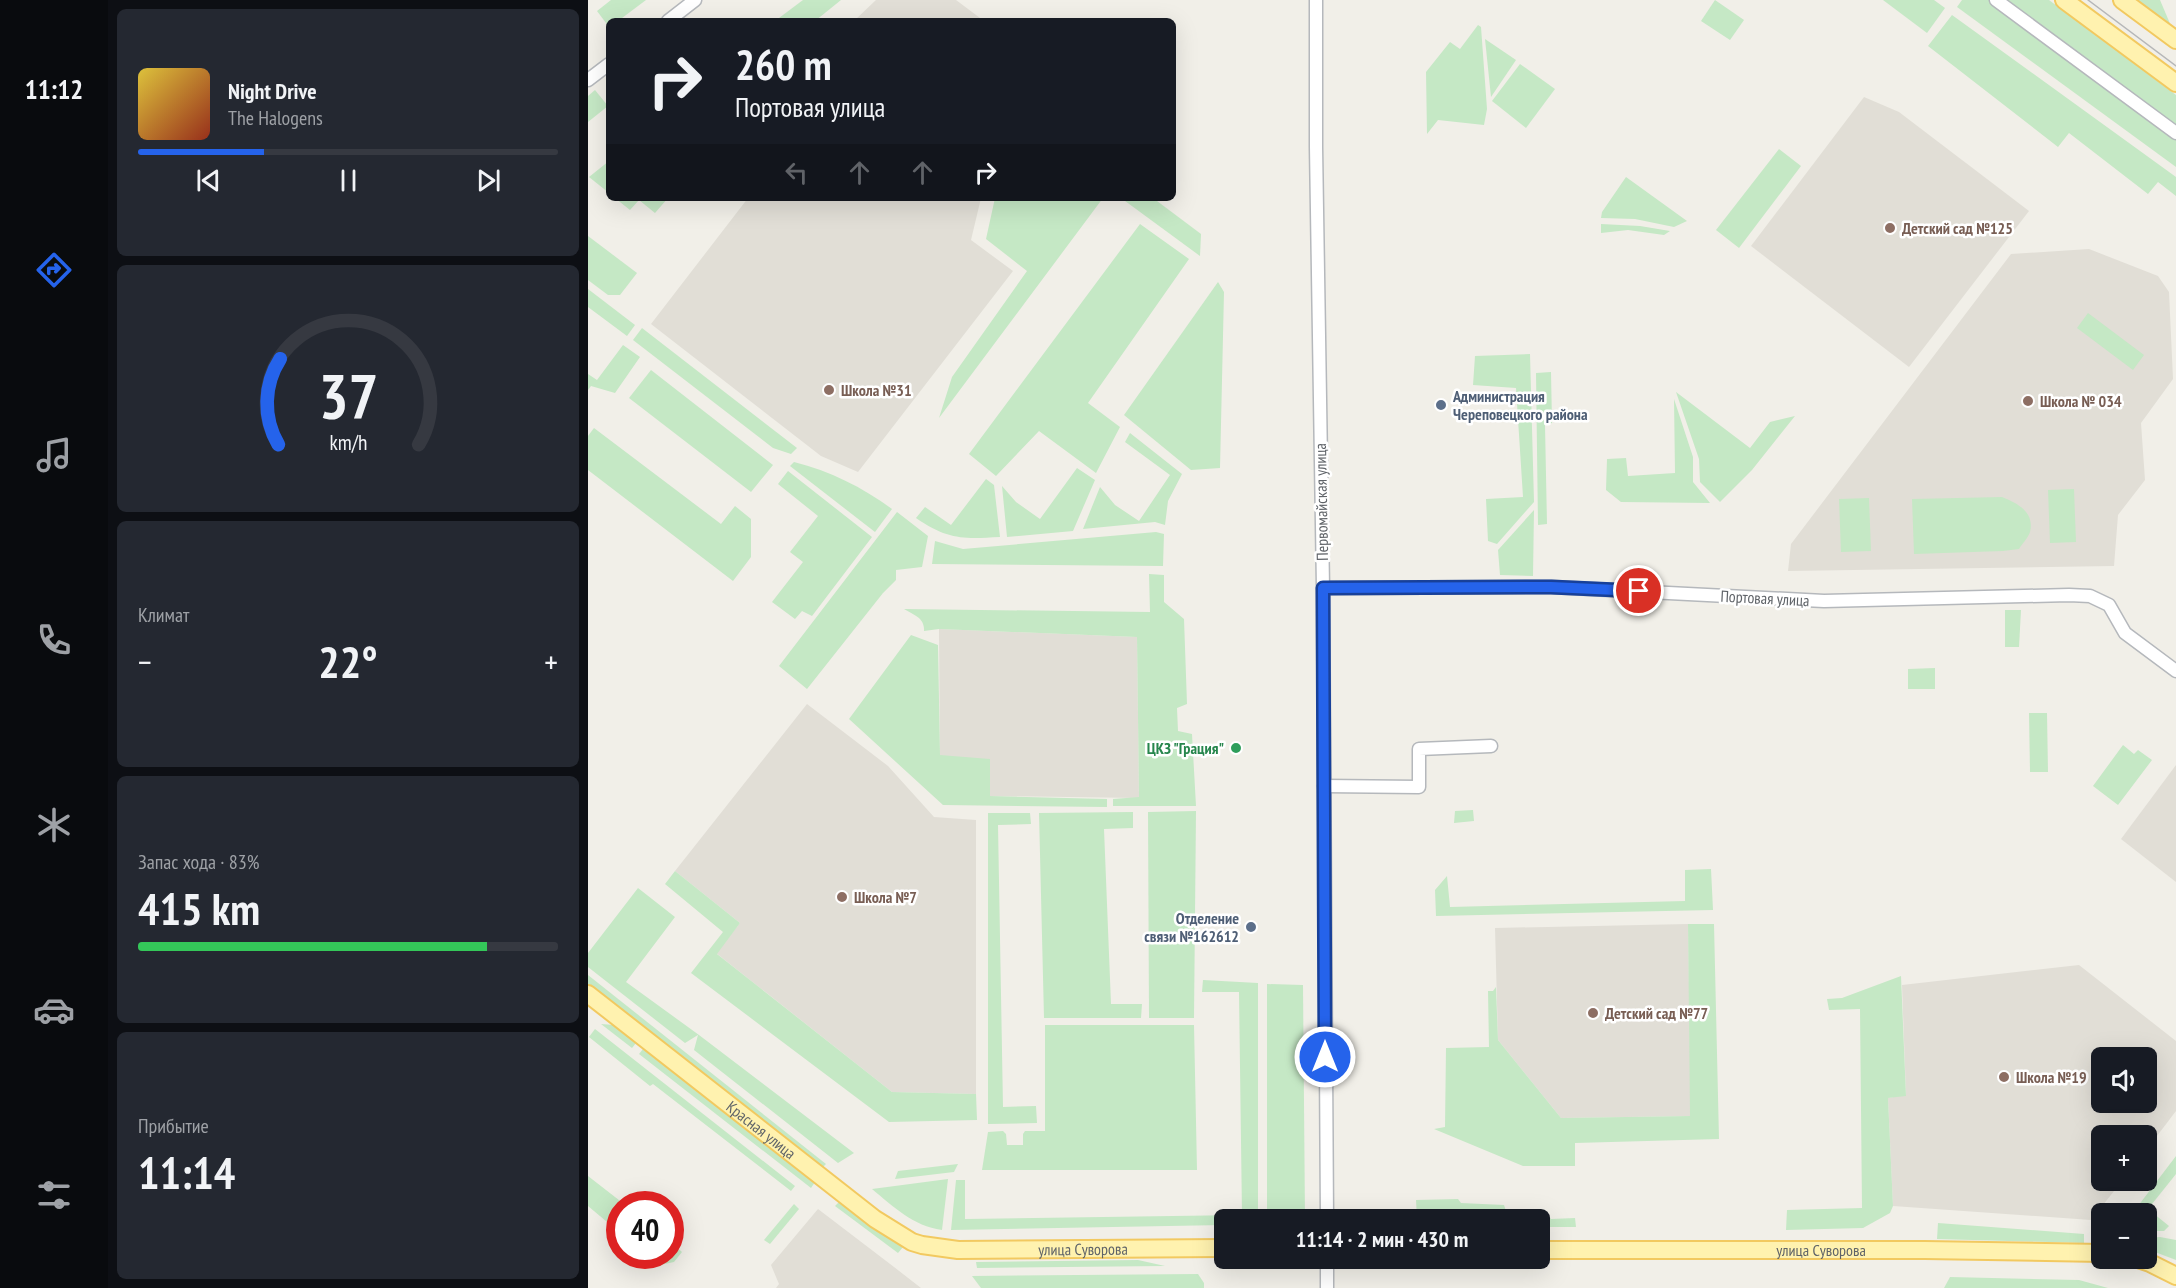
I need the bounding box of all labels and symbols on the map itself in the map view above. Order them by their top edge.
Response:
place label: Детский сад №125 [1902,218,2013,238]
marker: Детский сад №125 [1883,221,1897,235]
place label: Школа №31 [841,380,912,400]
marker: Школа №31 [822,383,836,397]
place label: Администрация Череповецкого района [1452,386,1588,424]
place label: Школа № 034 [2040,391,2122,411]
marker: Школа № 034 [2021,394,2035,408]
marker: Администрация Череповецкого района [1434,398,1448,412]
street label: Первомайская улица [1310,443,1332,561]
pin [1613,565,1664,616]
street label: Портовая улица [1720,586,1810,610]
place label: ЦКЗ "Грация" [1147,738,1224,758]
marker: ЦКЗ "Грация" [1229,741,1243,755]
place label: Школа №7 [854,887,917,907]
marker: Школа №7 [835,890,849,904]
place label: Отделение связи №162612 [1144,908,1239,946]
marker: Отделение связи №162612 [1244,920,1258,934]
place label: Детский сад №77 [1605,1003,1708,1023]
marker: Детский сад №77 [1586,1006,1600,1020]
position arrow [1293,1025,1357,1089]
place label: Школа №19 [2016,1067,2087,1087]
marker: Школа №19 [1997,1070,2011,1084]
street label: Красная улица [722,1096,800,1163]
speed limit sign: 40 [606,1191,684,1269]
street label: улица Суворова [1038,1239,1128,1259]
street label: улица Суворова [1776,1240,1866,1260]

